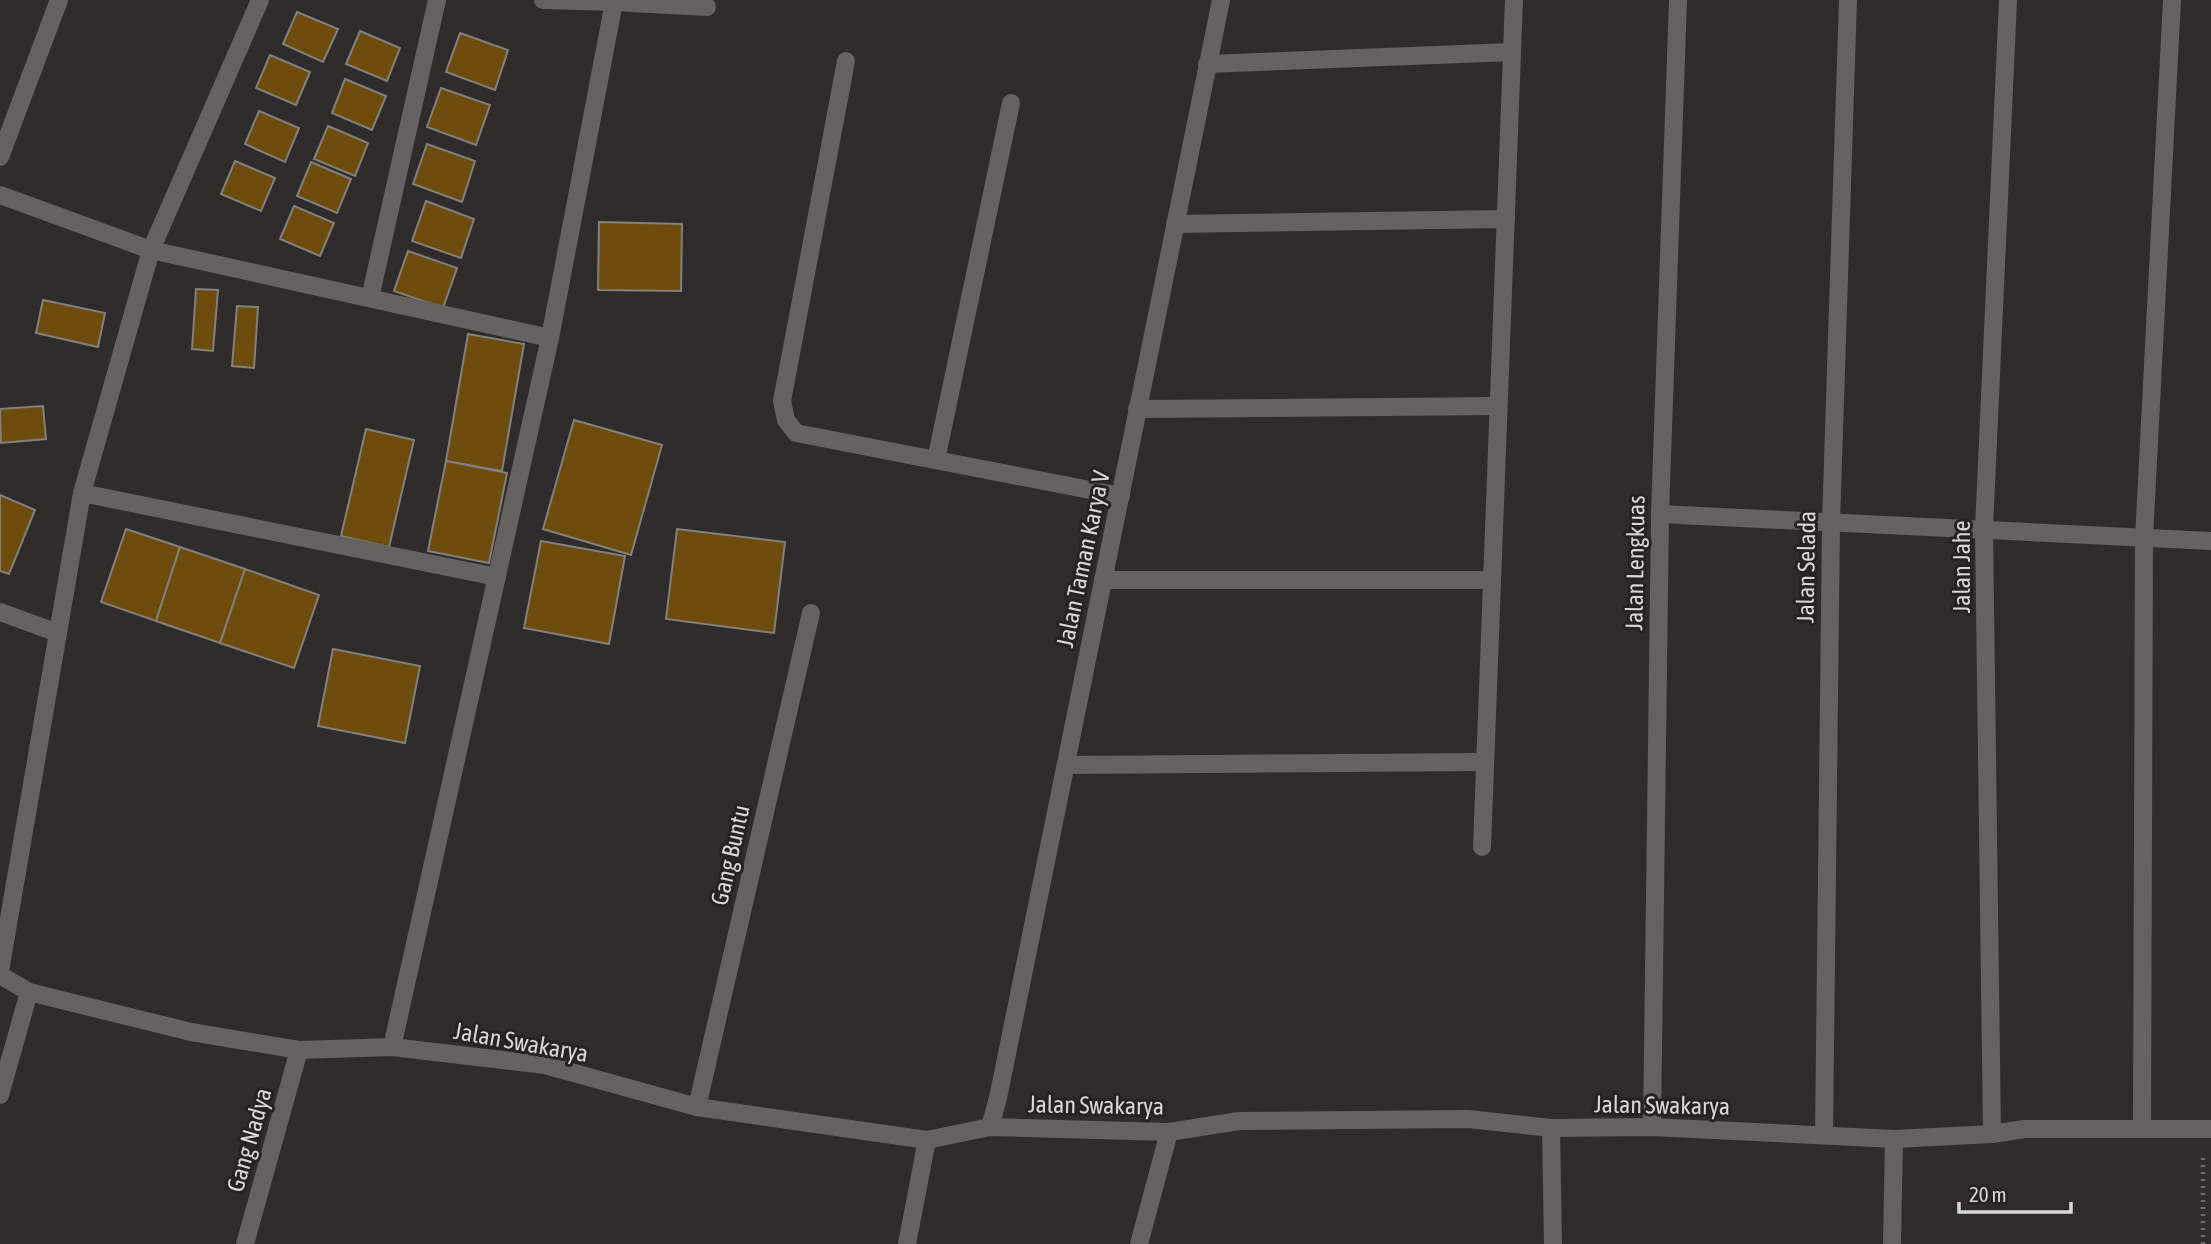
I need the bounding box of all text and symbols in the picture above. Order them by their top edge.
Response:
street label: Jalan Taman Karya V [1051,468,1115,650]
street label: Jalan Lengkuas [1620,495,1650,631]
street label: Jalan Selada [1792,511,1820,623]
street label: Jalan Jahe [1948,521,1975,613]
street label: Gang Buntu [705,802,755,908]
street label: Jalan Swakarya [452,1017,590,1067]
street label: Gang Nadya [221,1085,277,1195]
street label: Jalan Swakarya [1028,1090,1164,1120]
street label: Jalan Swakarya [1594,1090,1730,1120]
scale bar [1959,1170,2071,1214]
text: 20 m [1969,1182,2007,1206]

